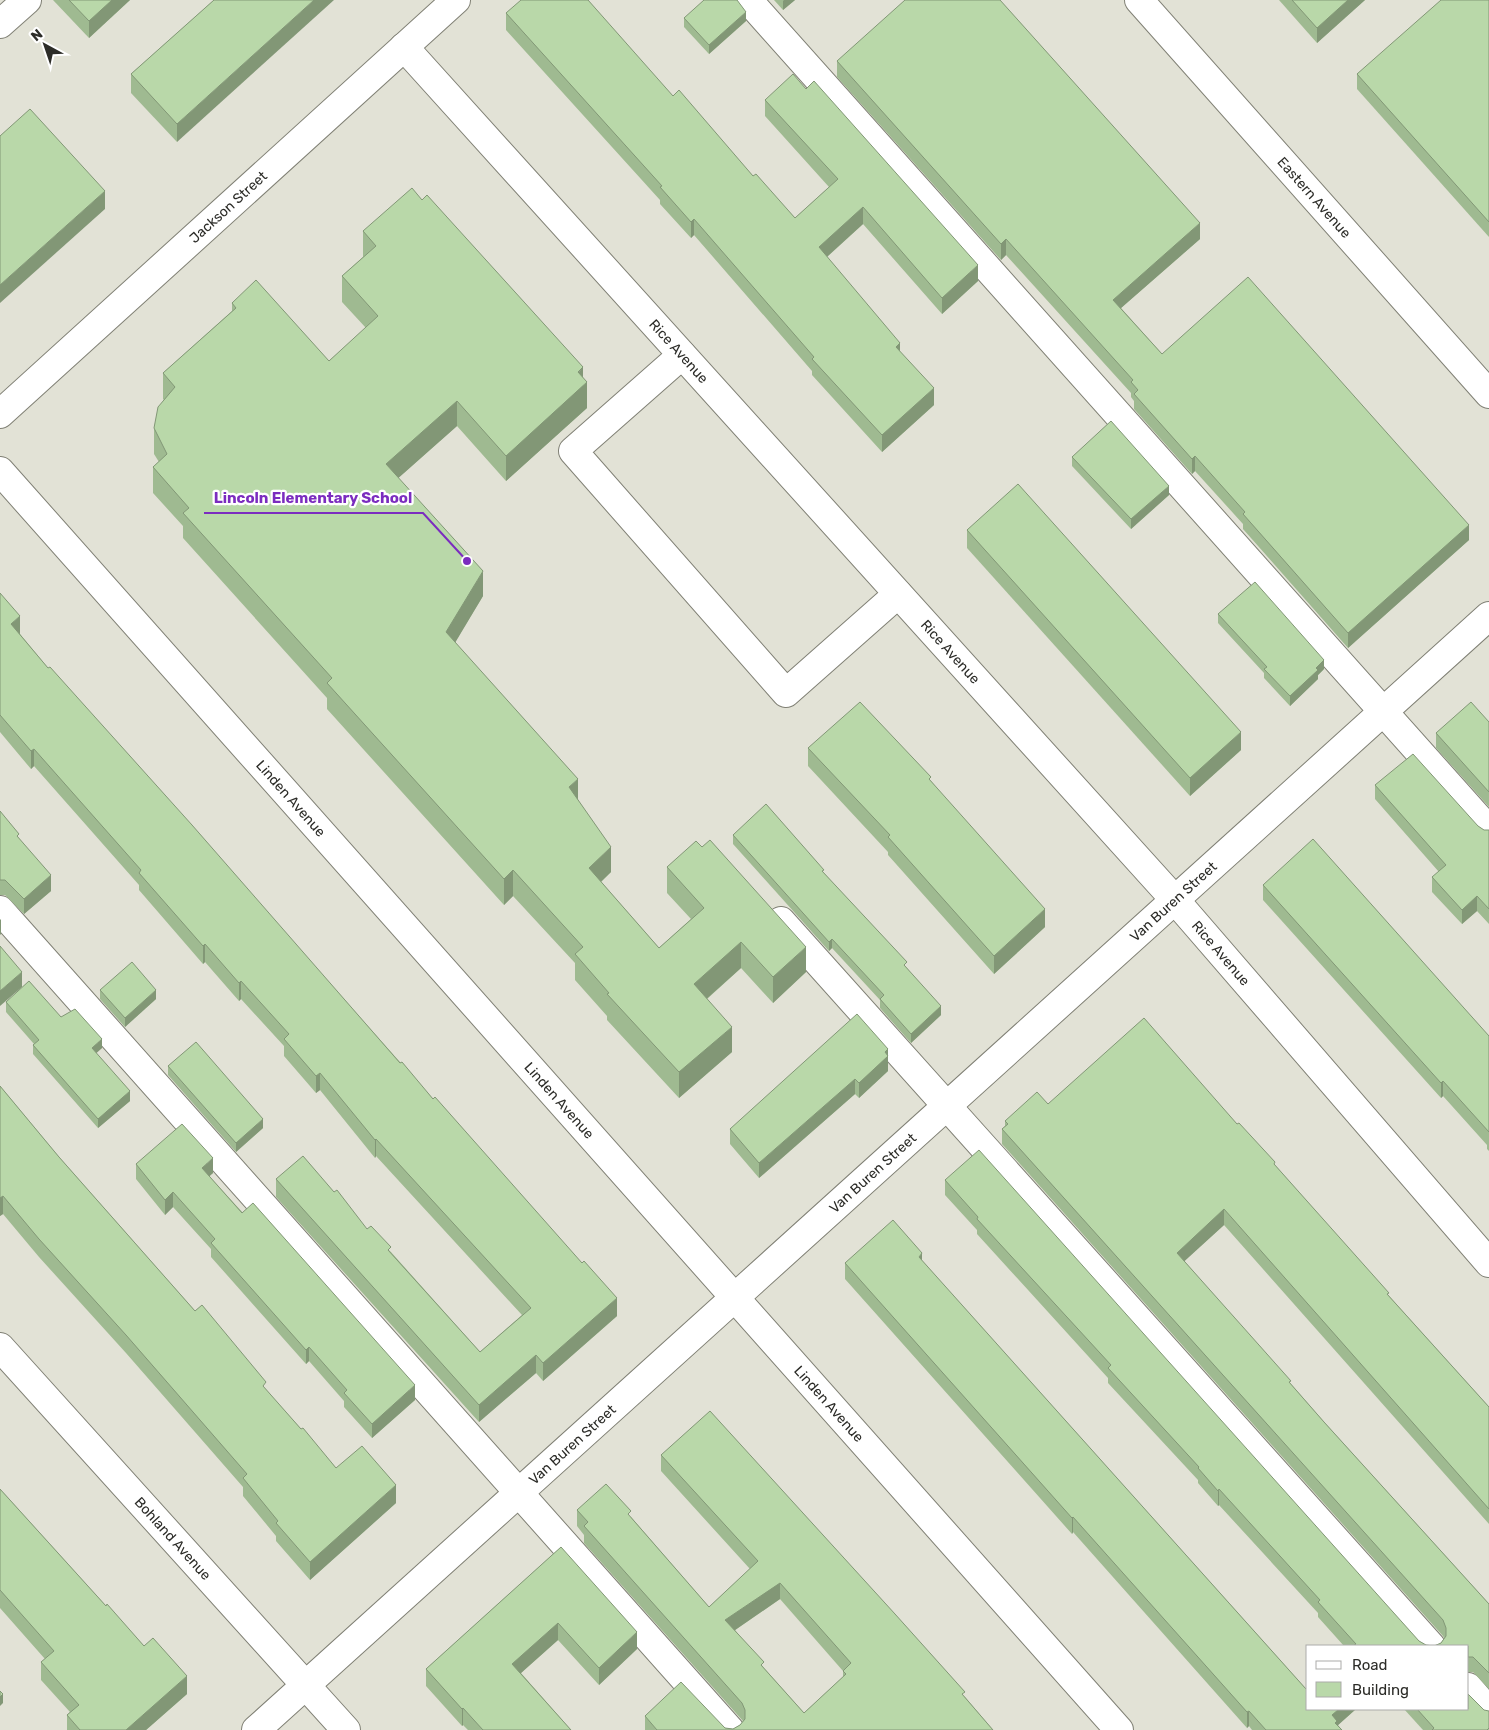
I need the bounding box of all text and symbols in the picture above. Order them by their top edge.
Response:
north arrow [20,20,70,70]
text: N [28,26,46,45]
street label: Eastern Avenue [1274,154,1354,242]
street label: Jackson Street [186,167,271,247]
street label: Rice Avenue [645,316,712,387]
callout: Lincoln Elementary School [204,483,423,513]
text: Lincoln Elementary School [214,489,412,507]
street label: Rice Avenue [917,616,983,688]
street label: Linden Avenue [252,757,329,841]
street label: Van Buren Street [1126,858,1221,945]
street label: Rice Avenue [1188,918,1253,989]
street label: Linden Avenue [521,1059,598,1143]
street label: Van Buren Street [826,1129,920,1217]
street label: Linden Avenue [790,1362,867,1446]
street label: Van Buren Street [525,1401,620,1488]
street label: Bohland Avenue [131,1494,215,1584]
legend [1306,1645,1469,1710]
text: Road [1352,1656,1388,1674]
text: Building [1352,1681,1409,1699]

